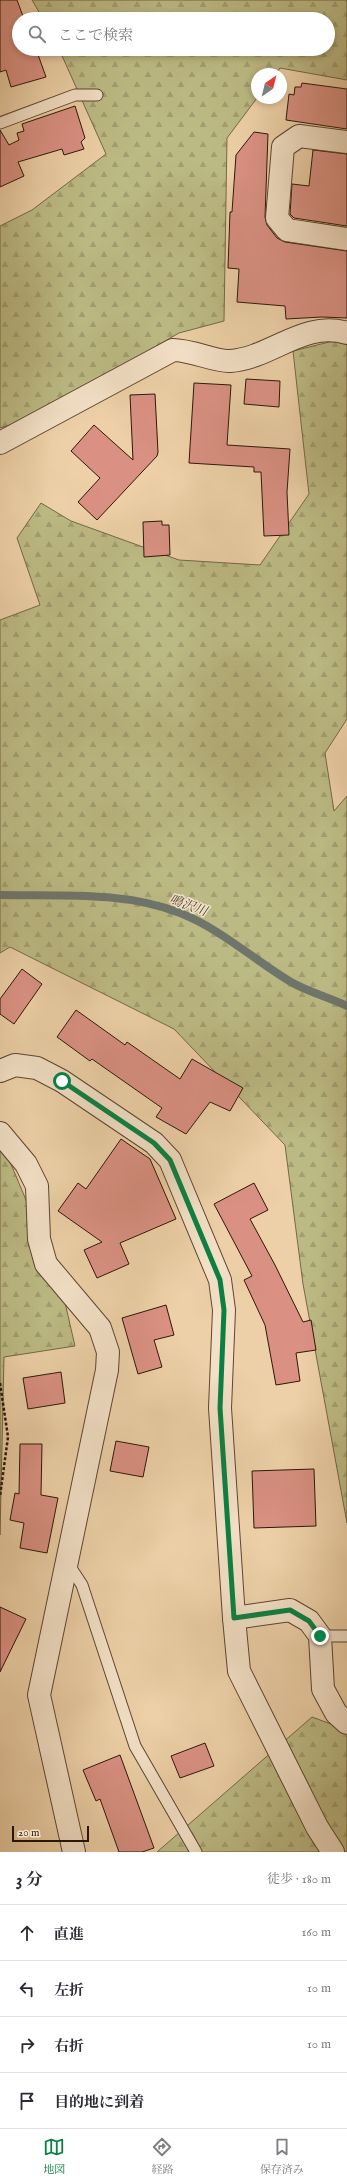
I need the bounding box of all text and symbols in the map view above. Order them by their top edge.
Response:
search box [12,12,335,56]
icon: search [26,23,48,45]
text: ここで検索 [58,26,133,45]
north arrow [251,68,287,104]
water label: 鳴沢川 [167,891,211,921]
route start [53,1072,71,1090]
route end [311,1627,329,1645]
scale bar [12,1824,89,1843]
text: 20 m [18,1826,39,1840]
text: 3 分 [16,1870,43,1891]
text: 徒歩 · 180 m [267,1871,331,1888]
icon: ahead [16,1922,38,1944]
text: 160 m [301,1924,331,1941]
text: 直進 [54,1925,84,1944]
icon: left [16,1978,38,2000]
text: 10 m [307,1980,331,1997]
text: 左折 [54,1981,84,2000]
icon: right [16,2034,38,2056]
text: 10 m [307,2036,331,2053]
text: 右折 [54,2037,84,2056]
icon: arrive [16,2090,38,2112]
text: 目的地に到着 [54,2093,144,2112]
tab: 地図 [43,2136,65,2177]
tab: 経路 [151,2136,173,2177]
tab: 保存済み [260,2136,304,2177]

